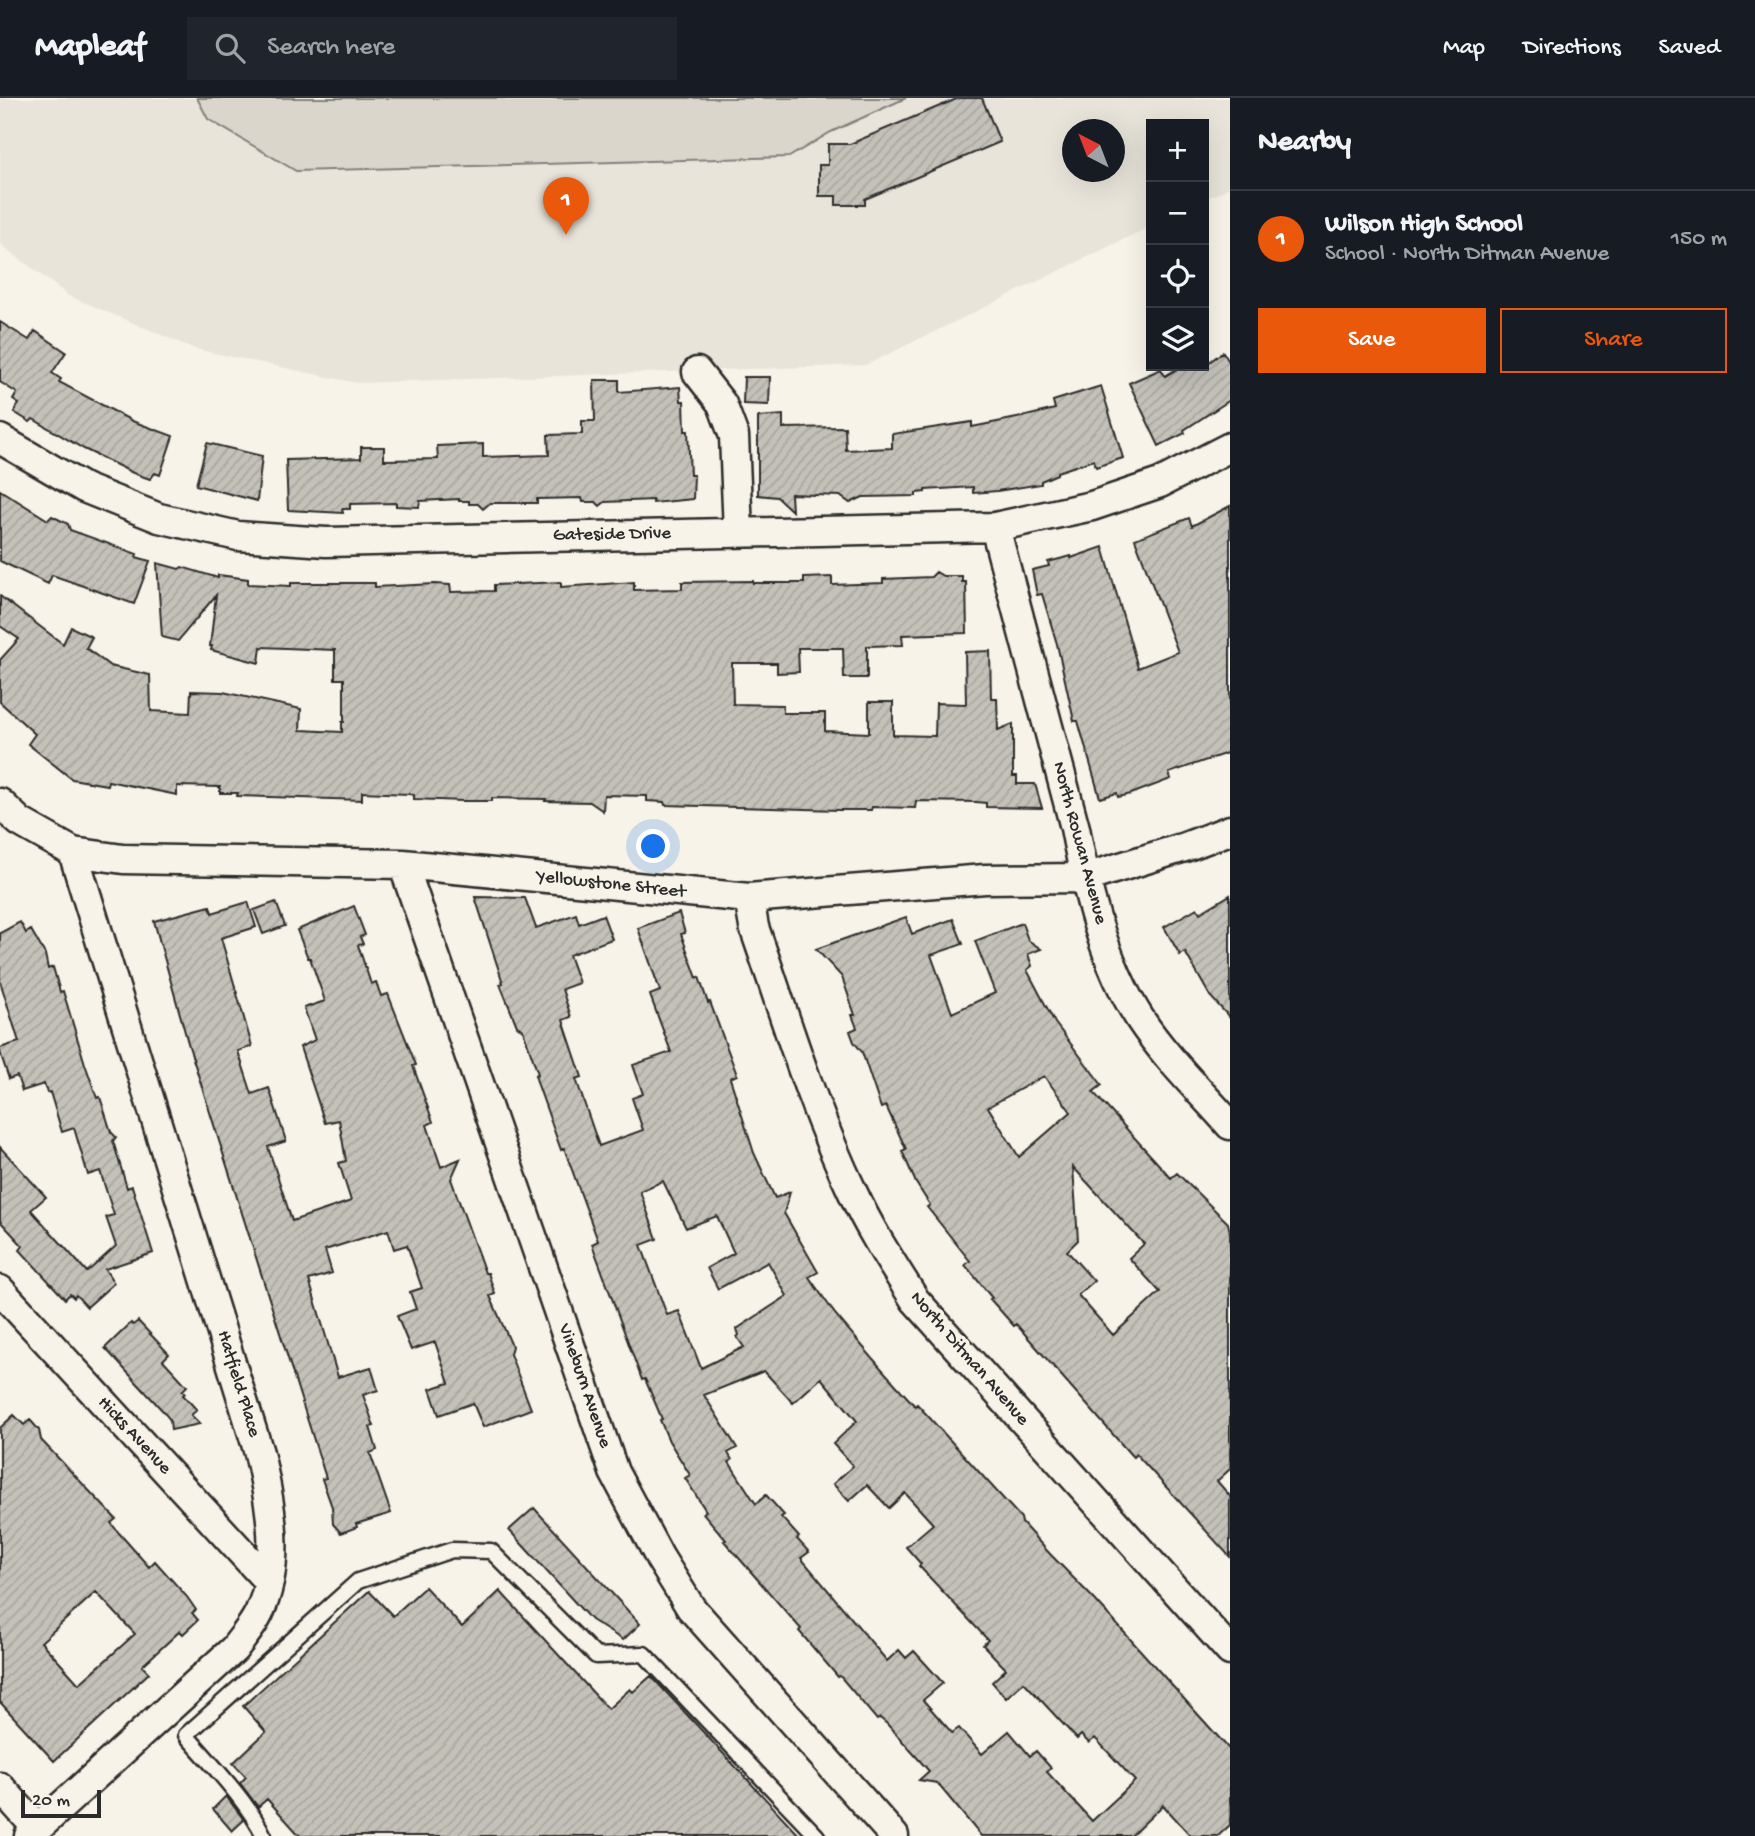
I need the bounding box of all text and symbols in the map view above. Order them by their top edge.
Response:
search box [187,17,677,80]
text: Mapleaf [35,29,145,67]
icon: search [211,29,249,67]
text: Search here [267,33,395,64]
text: Map [1443,34,1485,63]
text: Directions [1523,34,1621,63]
text: Saved [1659,34,1720,63]
north arrow [1062,119,1125,182]
map controls [1146,119,1209,371]
button: + [1146,119,1209,182]
text: Nearby [1258,126,1351,161]
pin: 1 [543,177,589,235]
button: − [1146,182,1209,245]
text: Wilson High School [1325,210,1523,241]
text: 1 [1276,226,1286,253]
text: 150 m [1671,226,1727,253]
text: School · North Ditman Avenue [1325,241,1609,268]
button: locate [1146,245,1209,308]
button: layers [1146,308,1209,371]
button: Save [1258,308,1486,373]
button: Share [1500,308,1727,373]
street label: Gateside Drive [553,522,671,548]
street label: North Rowan Avenue [1046,759,1112,927]
your location [636,829,670,863]
street label: Yellowstone Street [533,866,689,905]
street label: North Ditman Avenue [904,1287,1034,1431]
street label: Vineburn Avenue [552,1320,616,1451]
street label: Hatfield Place [211,1328,265,1440]
street label: Hicks Avenue [92,1392,176,1480]
scale bar [21,1787,102,1819]
text: 20 m [32,1790,70,1813]

